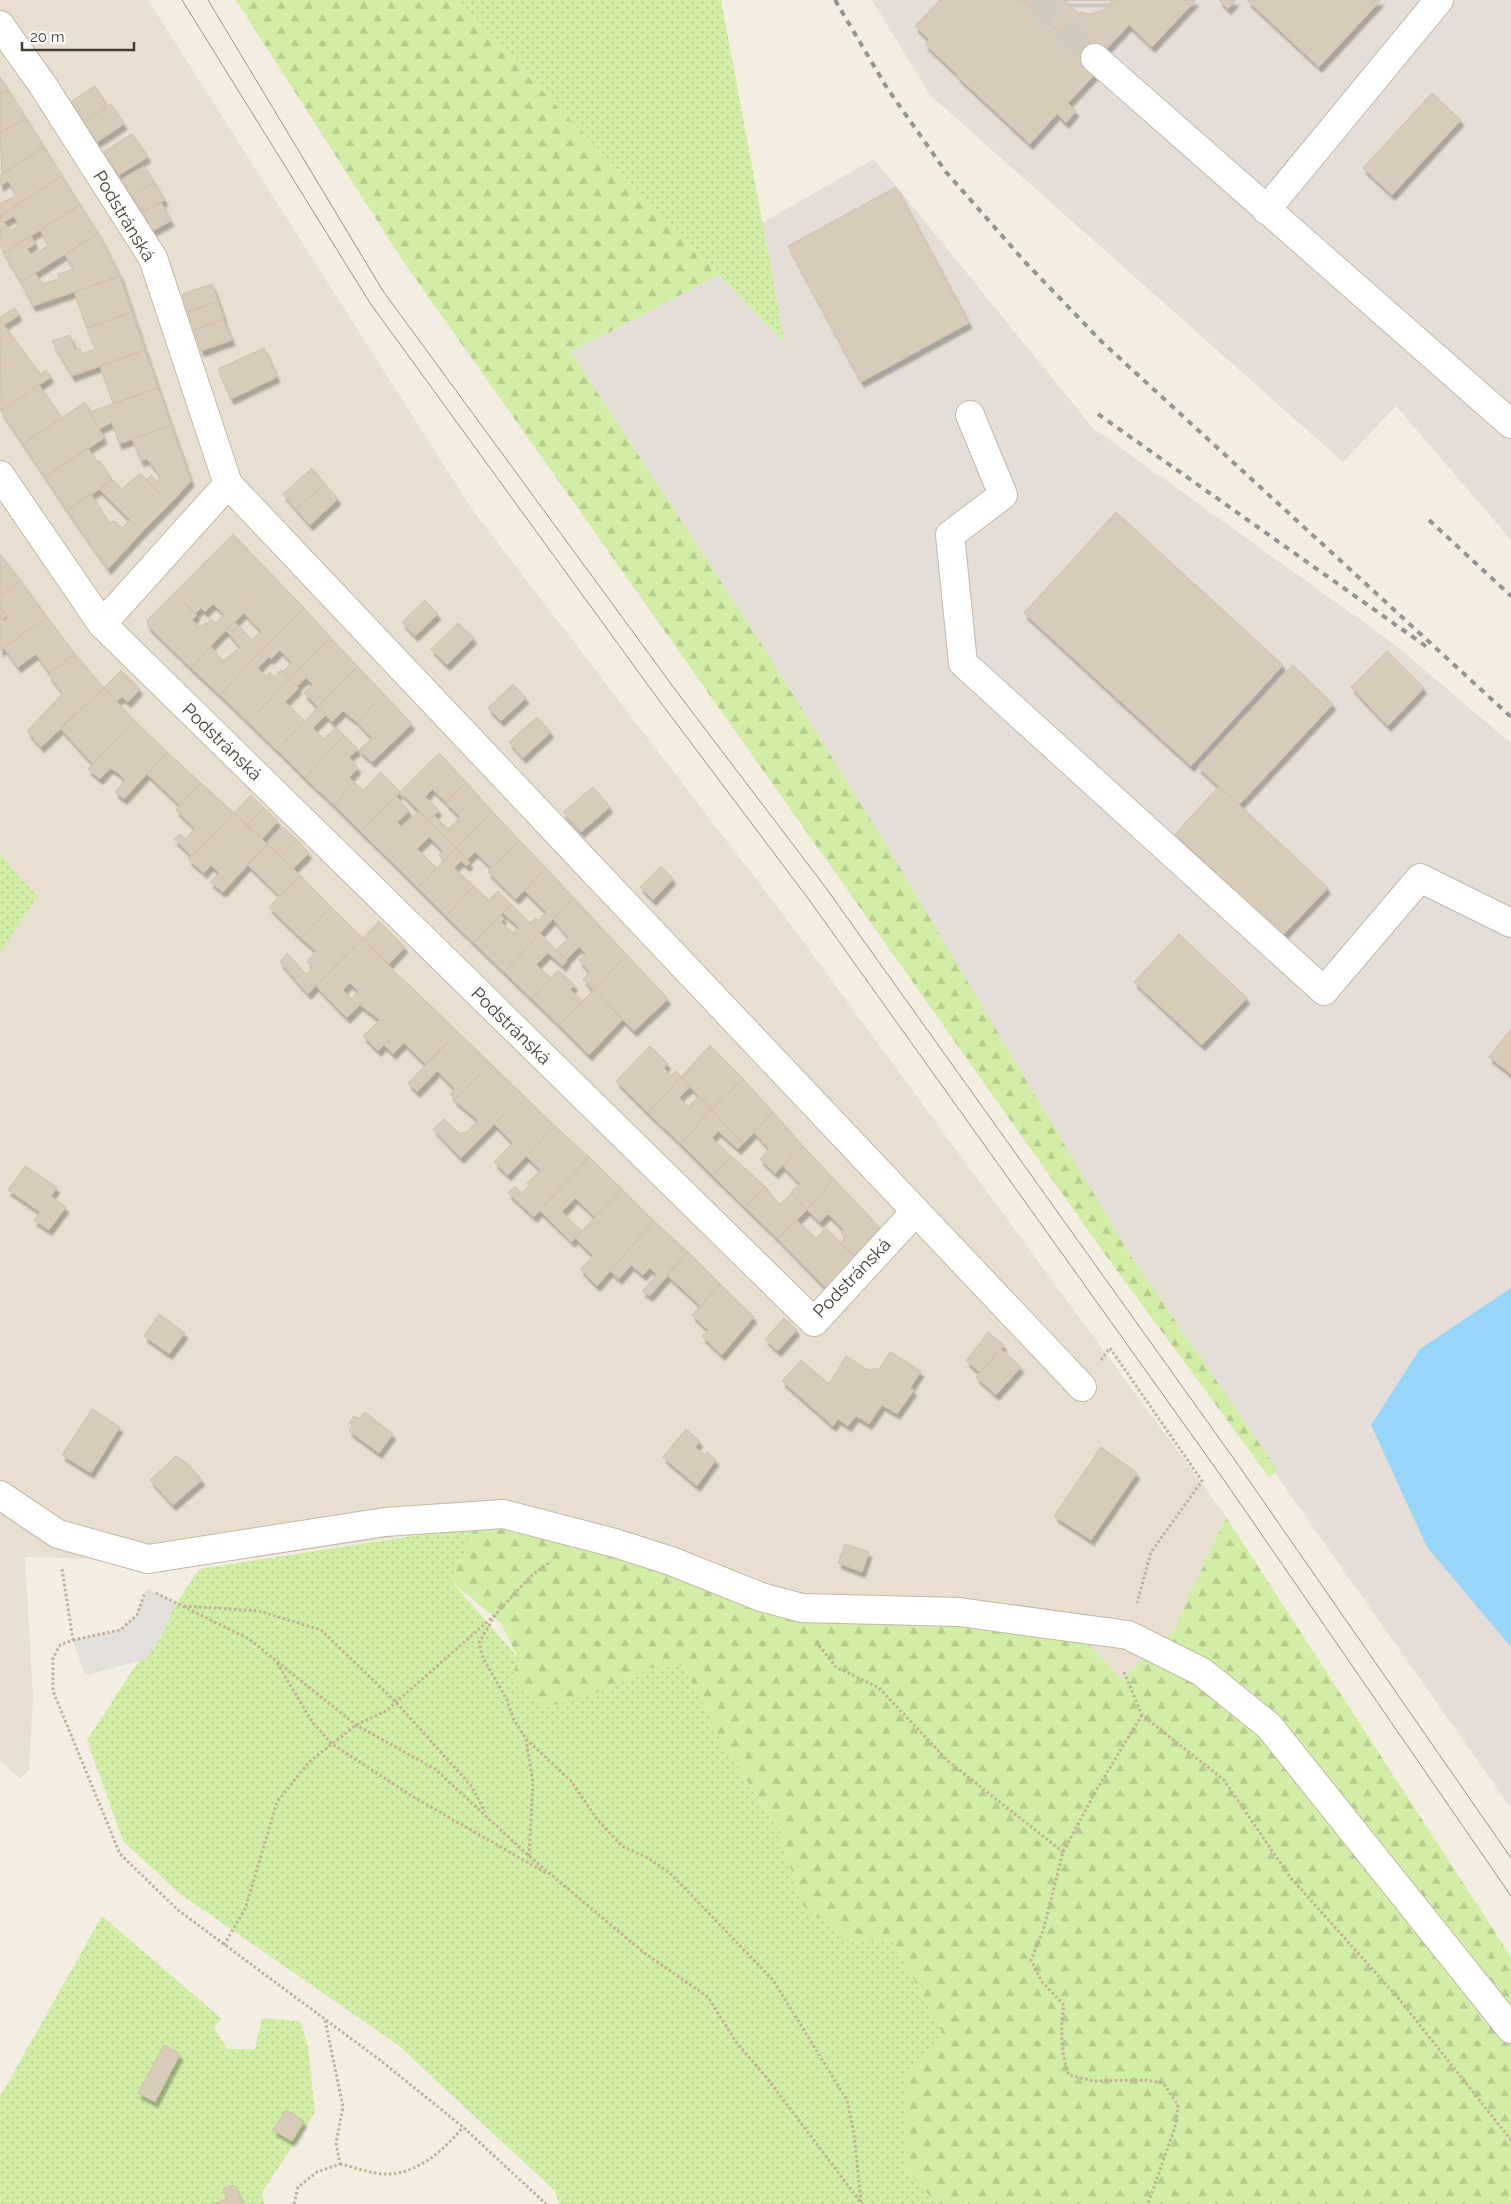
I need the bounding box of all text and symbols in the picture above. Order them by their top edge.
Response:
scale bar [22,20,135,52]
text: 20 m [30,28,65,46]
street label: Podstránská [89,167,160,265]
street label: Podstránská [178,699,266,785]
street label: Podstránská [467,983,555,1069]
street label: Podstránská [809,1234,895,1322]

